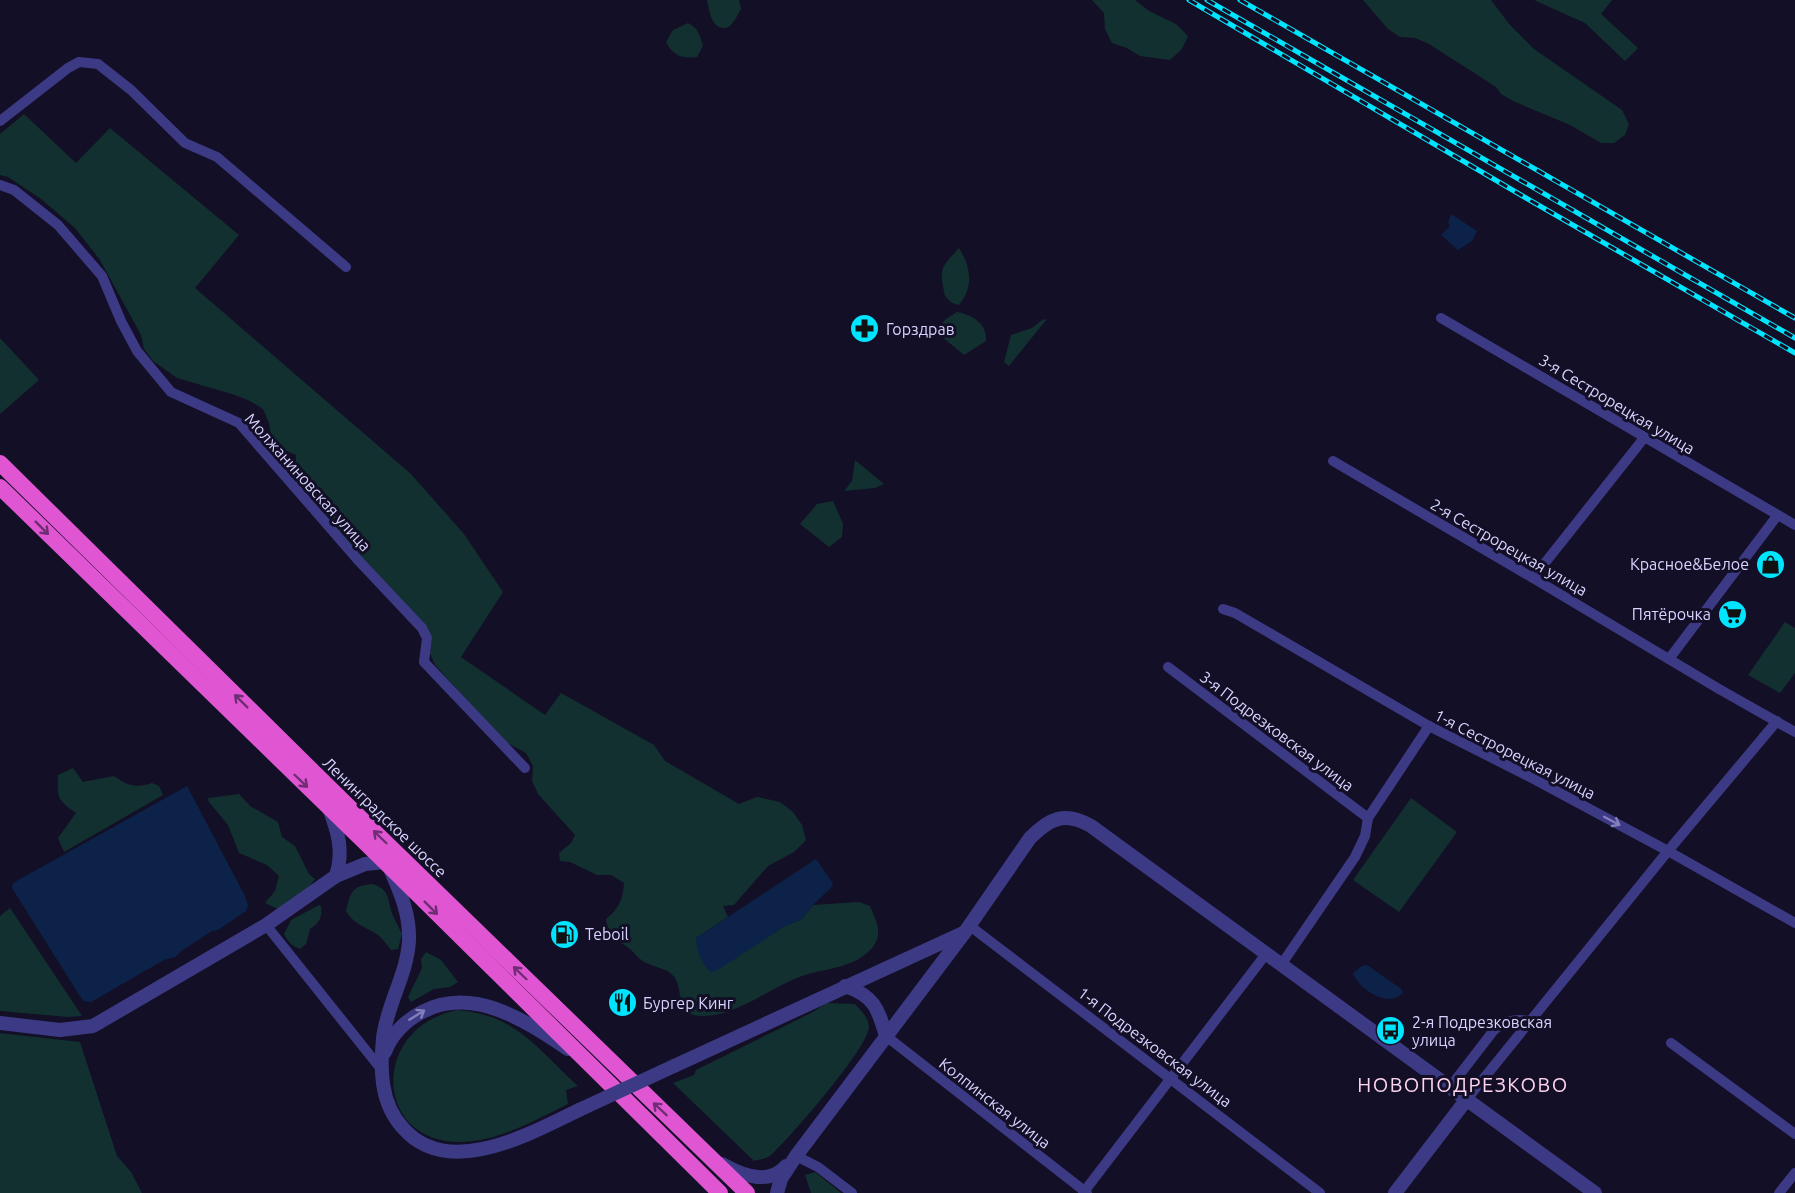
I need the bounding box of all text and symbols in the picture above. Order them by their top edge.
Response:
pharmacy icon: Горздрав [849,313,881,345]
place label: Горздрав [886,320,955,338]
street label: 3-я Сестрорецкая улица [1536,350,1698,458]
street label: Молжаниновская улица [241,409,375,555]
street label: 2-я Сестрорецкая улица [1427,495,1591,599]
one-way arrow [34,521,49,536]
shop icon: Красное&Белое [1754,548,1786,580]
place label: Красное&Белое [1630,555,1749,573]
supermarket icon: Пятёрочка [1716,598,1748,630]
place label: Пятёрочка [1632,605,1711,623]
street label: 3-я Подрезковская улица [1197,667,1357,795]
one-way arrow [234,693,248,708]
street label: 1-я Сестрорецкая улица [1432,706,1598,802]
street label: Ленинградское шоссе [319,753,451,881]
one-way arrow [294,773,309,788]
one-way arrow [1602,816,1620,827]
one-way arrow [373,830,388,845]
one-way arrow [424,901,439,915]
fuel station icon: Teboil [548,918,580,950]
place label: Teboil [585,925,629,943]
one-way arrow [512,966,527,981]
street label: 1-я Подрезковская улица [1075,983,1235,1111]
restaurant icon: Бургер Кинг [606,987,638,1019]
place label: Бургер Кинг [643,994,734,1012]
one-way arrow [409,1008,426,1021]
place label: 2-я Подрезковская улица [1412,1013,1552,1049]
bus stop icon: 2-я Подрезковская улица [1375,1015,1407,1047]
street label: Колпинская улица [936,1054,1054,1152]
district label: НОВОПОДРЕЗКОВО [1357,1073,1569,1096]
one-way arrow [653,1101,668,1116]

